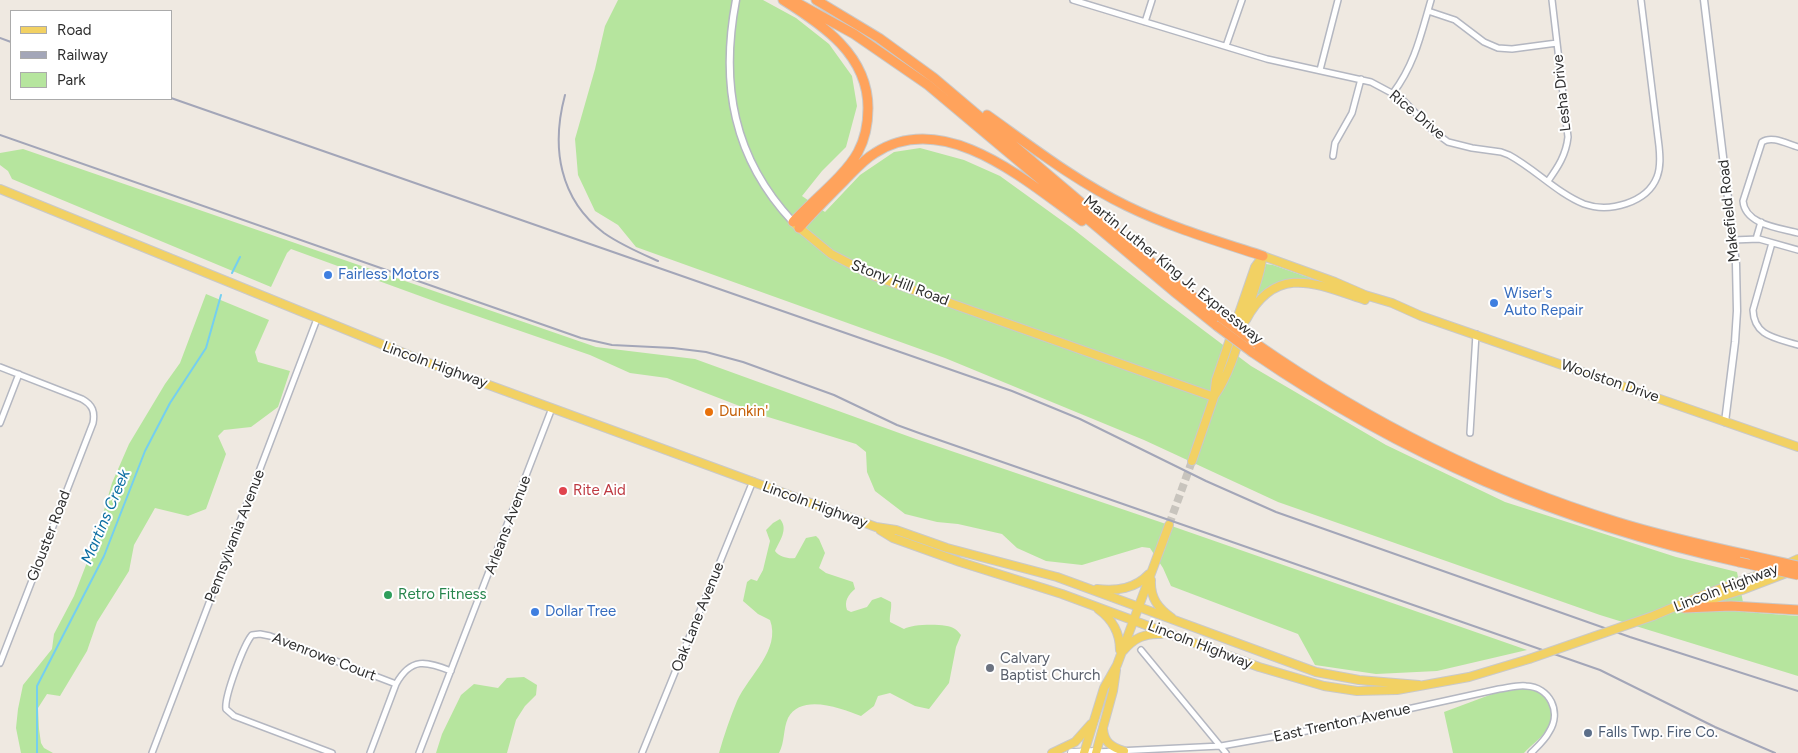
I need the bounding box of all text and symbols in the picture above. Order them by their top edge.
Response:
legend [10,10,172,100]
text: Road [57,21,92,39]
text: Railway [57,46,108,64]
street label: Lesha Drive [1549,54,1575,132]
text: Park [57,71,86,89]
street label: Rice Drive [1385,86,1449,144]
street label: Makefield Road [1715,159,1743,263]
street label: Martin Luther King Jr. Expressway [1079,192,1267,348]
street label: Stony Hill Road [849,256,951,310]
place label: Fairless Motors [338,266,439,284]
marker: Fairless Motors [322,269,334,281]
place label: Wiser's Auto Repair [1504,285,1583,320]
marker: Wiser's Auto Repair [1488,297,1500,309]
street label: Lincoln Highway [380,338,490,392]
street label: Woolston Drive [1559,356,1661,406]
place label: Dunkin' [719,403,768,421]
marker: Dunkin' [703,406,715,418]
water label: Martins Creek [77,467,135,567]
street label: Pennsylvania Avenue [201,467,269,605]
street label: Arleans Avenue [481,473,535,577]
street label: Lincoln Highway [760,478,870,532]
place label: Rite Aid [573,482,626,500]
marker: Rite Aid [557,485,569,497]
street label: Glouster Road [23,488,75,584]
street label: Oak Lane Avenue [668,560,728,674]
street label: Lincoln Highway [1671,560,1781,616]
place label: Retro Fitness [398,586,487,604]
marker: Retro Fitness [382,589,394,601]
place label: Dollar Tree [545,603,616,621]
marker: Dollar Tree [529,606,541,618]
street label: Lincoln Highway [1145,617,1255,673]
street label: Avenrowe Court [270,629,378,685]
place label: Calvary Baptist Church [1000,650,1100,685]
marker: Calvary Baptist Church [984,662,996,674]
street label: East Trenton Avenue [1272,700,1412,746]
place label: Falls Twp. Fire Co. [1598,724,1718,742]
marker: Falls Twp. Fire Co. [1582,727,1594,739]

